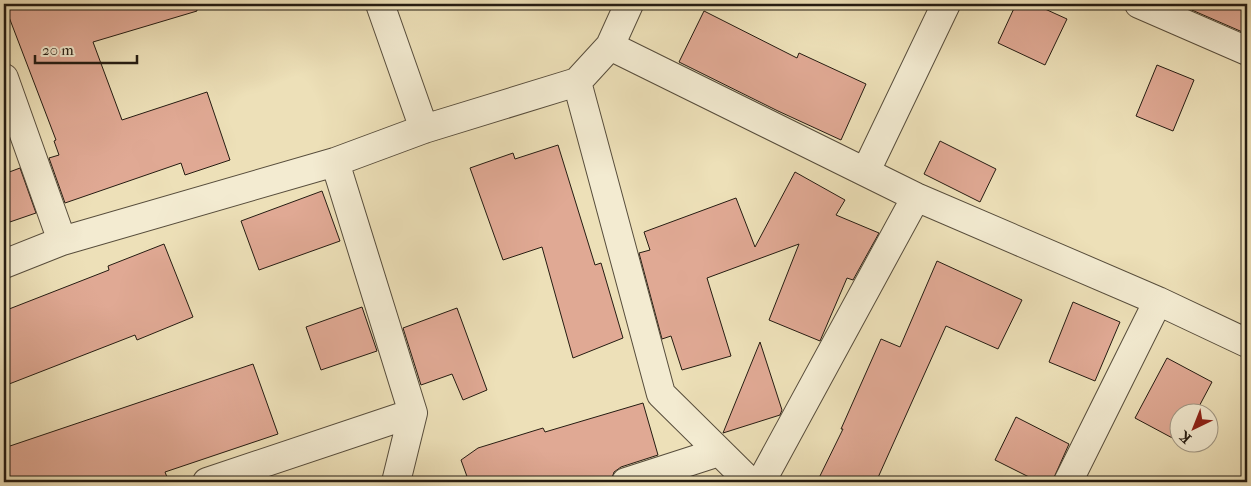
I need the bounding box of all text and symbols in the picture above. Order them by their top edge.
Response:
scale bar [35,32,138,64]
text: 20 m [42,41,74,59]
north arrow [1168,404,1218,454]
text: K [1175,427,1195,447]

